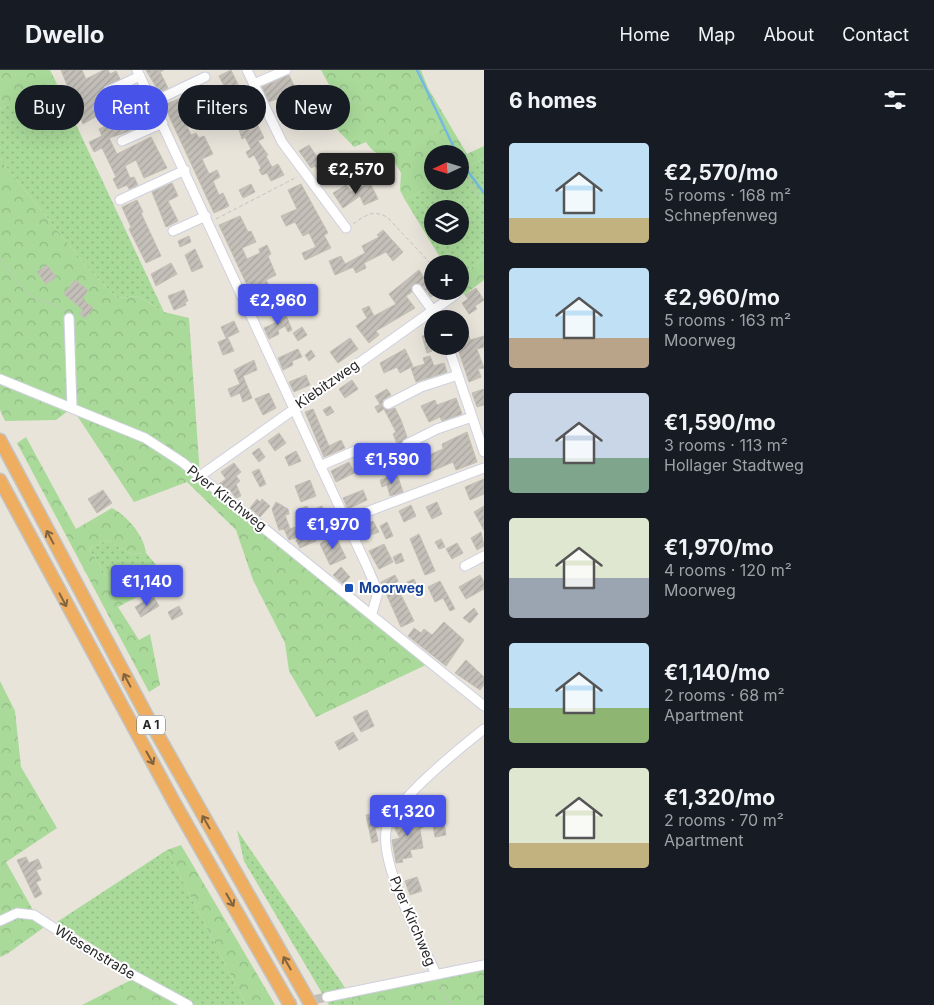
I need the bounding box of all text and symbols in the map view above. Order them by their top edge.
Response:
text: Dwello [25,20,104,49]
text: Home [620,24,670,45]
text: Map [698,24,735,45]
text: About [763,24,814,45]
text: Contact [842,24,909,45]
chip: Buy [15,85,84,130]
chip: Rent [94,85,168,130]
chip: Filters [178,85,266,130]
chip: New [276,85,350,130]
icon: filters [881,86,909,114]
text: 6 homes [509,88,597,113]
north arrow [424,145,469,190]
map controls [424,145,469,355]
pin: €2,570 [315,152,397,195]
text: €2,570 [328,159,384,179]
text: €2,570/mo [664,160,778,185]
icon: home [549,163,609,223]
text: 5 rooms · 168 m² [664,185,791,205]
button: layers [424,200,469,245]
text: Schnepfenweg [664,205,778,225]
button: + [424,255,469,300]
pin: €2,960 [237,284,319,326]
text: €2,960/mo [664,285,780,310]
icon: home [549,288,609,348]
text: €2,960 [249,290,307,310]
button: − [424,310,469,355]
text: 5 rooms · 163 m² [664,310,791,330]
text: Moorweg [664,330,736,350]
street label: Kiebitzweg [292,356,362,412]
text: €1,590/mo [664,410,776,435]
icon: home [549,413,609,473]
text: 3 rooms · 113 m² [664,435,788,455]
pin: €1,590 [351,442,433,485]
text: €1,590 [365,449,419,469]
text: Hollager Stadtweg [664,455,804,475]
street label: Pyer Kirchweg [184,461,270,534]
pin: €1,970 [292,508,374,550]
text: €1,970 [307,514,359,534]
one-way arrow [45,529,55,544]
text: €1,970/mo [664,535,774,560]
icon: home [549,538,609,598]
text: 4 rooms · 120 m² [664,560,792,580]
pin: €1,140 [106,564,188,607]
text: €1,140 [122,571,172,591]
place label: Moorweg [359,579,424,596]
text: Moorweg [664,580,736,600]
marker: Moorweg [343,582,355,594]
one-way arrow [59,592,69,607]
text: €1,140/mo [664,660,770,685]
icon: home [549,663,609,723]
one-way arrow [122,673,131,688]
text: 2 rooms · 68 m² [664,685,785,705]
text: Apartment [664,705,744,725]
road number: A 1 [137,716,165,734]
one-way arrow [145,751,155,765]
text: €1,320/mo [664,785,775,810]
icon: home [549,788,609,848]
pin: €1,320 [367,794,449,837]
text: €1,320 [381,801,435,821]
text: 2 rooms · 70 m² [664,810,784,830]
one-way arrow [200,815,210,830]
text: Apartment [664,830,744,850]
street label: Pyer Kirchweg [387,873,440,968]
one-way arrow [225,892,235,906]
street label: Wiesenstraße [52,921,139,982]
one-way arrow [281,956,291,970]

